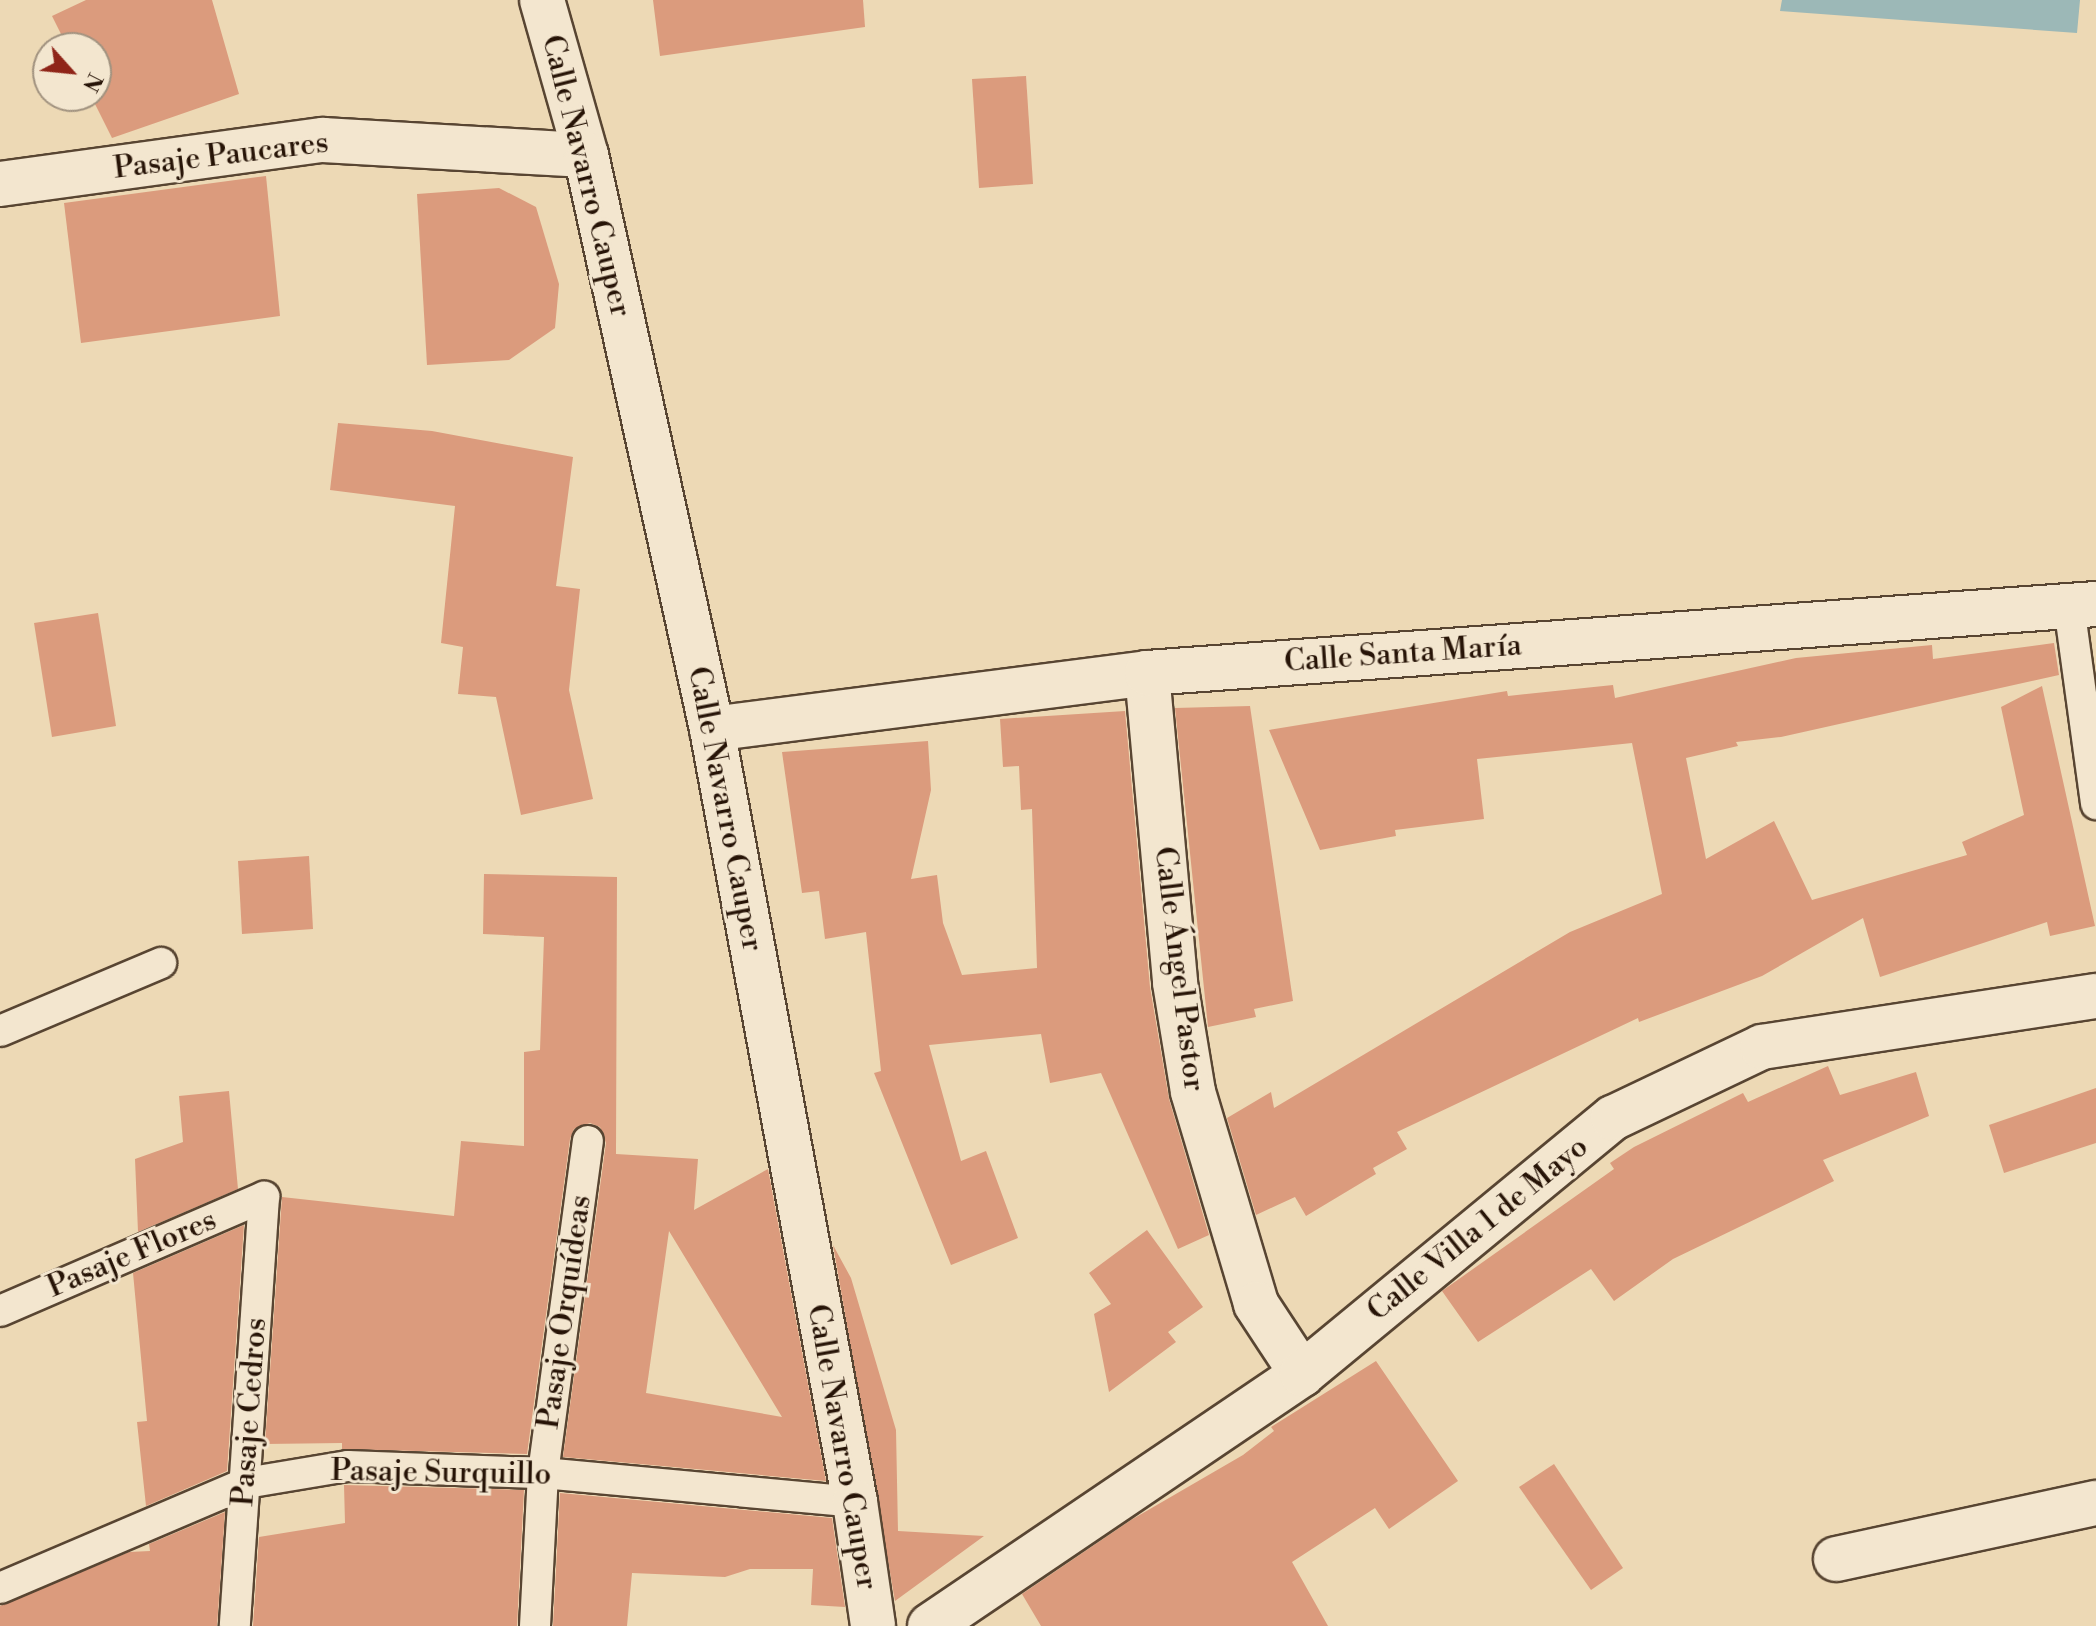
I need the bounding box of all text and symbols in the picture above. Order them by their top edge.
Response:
street label: Calle Navarro Cauper [534,31,638,321]
north arrow [32,32,112,112]
text: N [76,68,108,96]
street label: Pasaje Paucares [112,125,330,187]
street label: Calle Santa María [1283,628,1523,680]
street label: Calle Navarro Cauper [680,664,770,954]
street label: Calle Ángel Pastor [1146,845,1212,1093]
street label: Calle Villa 1 de Mayo [1360,1129,1596,1329]
street label: Pasaje Orquídeas [531,1193,599,1431]
street label: Pasaje Flores [42,1202,222,1306]
street label: Calle Navarro Cauper [799,1301,885,1593]
street label: Pasaje Cedros [225,1317,275,1507]
street label: Pasaje Surquillo [330,1453,552,1493]

